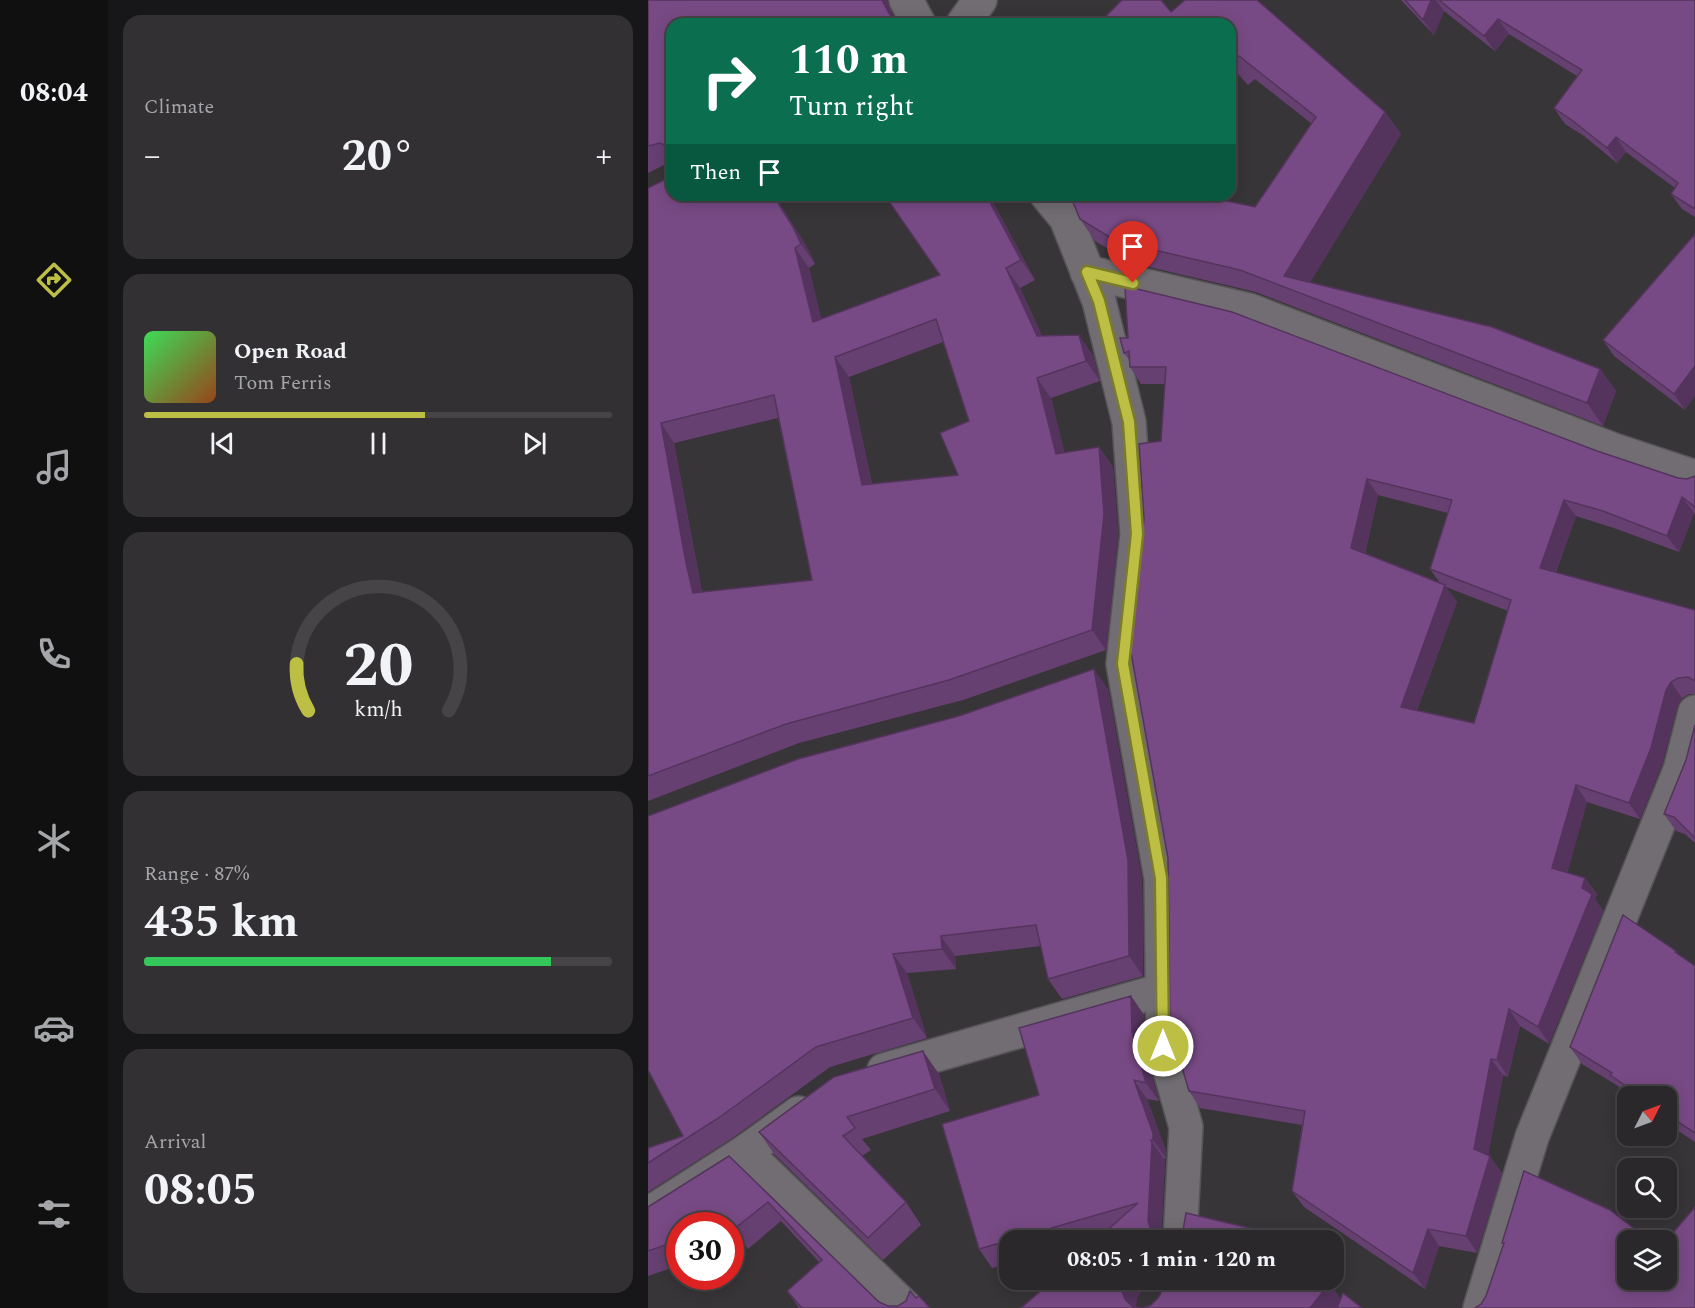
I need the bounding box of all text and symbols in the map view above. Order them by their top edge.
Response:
text: 110 m [789,29,908,92]
icon: right [690,42,768,120]
text: 08:04 [20,72,88,114]
text: Turn right [789,86,914,128]
text: Climate [144,92,214,122]
text: 20° [342,122,415,191]
text: − [144,131,161,181]
text: + [596,131,612,181]
text: Then [690,156,741,189]
icon: arrive [753,156,786,189]
pin [1107,221,1158,283]
icon: arrive [1116,230,1149,263]
icon: directions [33,259,75,301]
text: Open Road [234,335,347,368]
text: Tom Ferris [234,368,332,398]
icon: previous [206,427,239,460]
icon: pause [362,427,395,460]
icon: next [518,427,551,460]
icon: music [33,446,75,488]
text: 20 [343,619,413,714]
icon: phone [33,633,75,675]
text: km/h [354,693,402,726]
icon: climate [33,820,75,862]
text: Range · 87% [144,859,249,889]
text: 435 km [144,888,299,957]
icon: car [33,1007,75,1049]
position arrow [1131,1014,1195,1078]
north arrow [1617,1086,1677,1146]
map controls [1617,1086,1677,1290]
text: Arrival [144,1127,206,1157]
text: 08:05 [144,1156,257,1225]
button: search [1617,1158,1677,1218]
icon: filters [33,1193,75,1235]
speed limit sign: 30 [666,1212,744,1290]
button: layers [1617,1230,1677,1290]
text: 08:05 · 1 min · 120 m [1067,1243,1276,1276]

